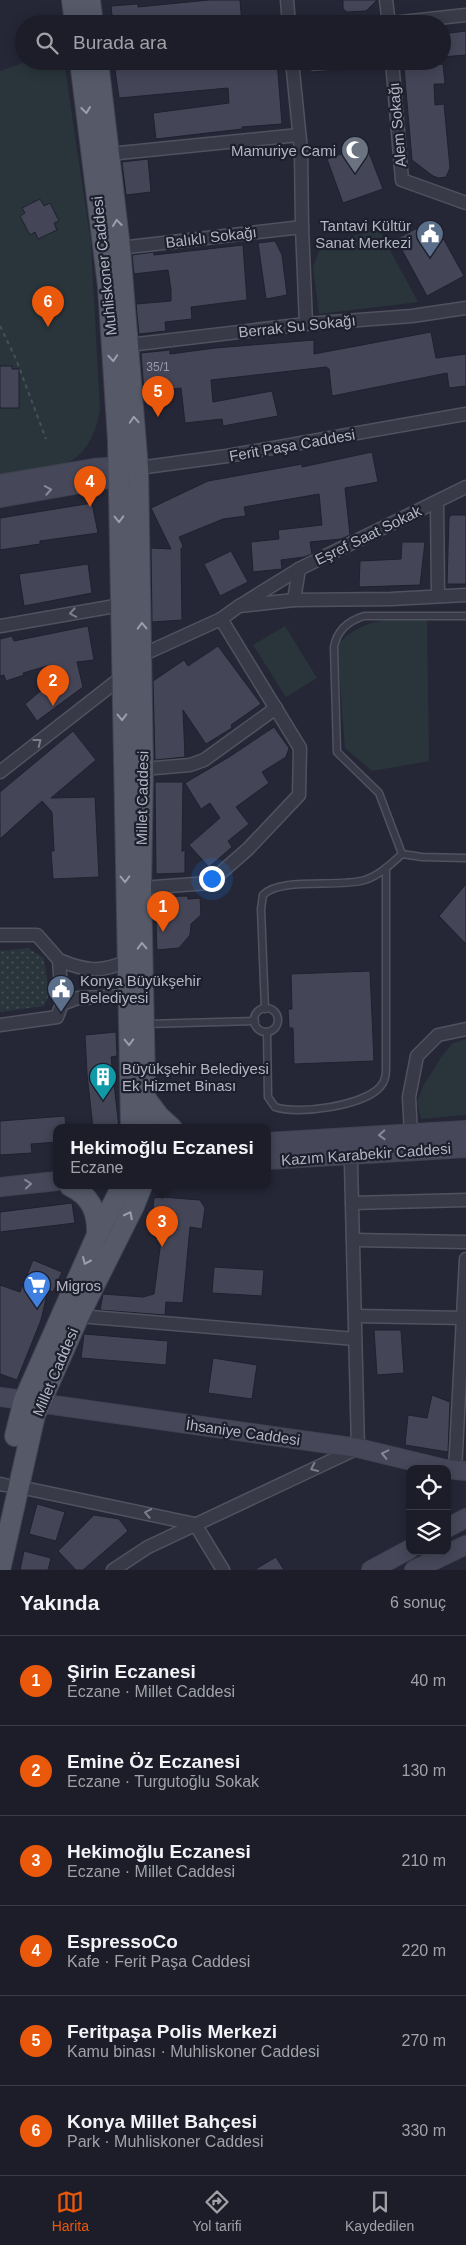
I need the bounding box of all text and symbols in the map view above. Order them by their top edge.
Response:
search box [15,15,451,70]
icon: search [33,29,61,57]
text: Burada ara [73,32,167,53]
street label: Alem Sokağı [385,82,409,168]
one-way arrow [80,106,91,114]
mosque icon: Mamuriye Cami [340,135,370,174]
place label: Mamuriye Cami [231,142,336,159]
street label: Muhliskoner Caddesi [88,195,120,337]
place label: Tantavi Kültür Sanat Merkezi [315,217,411,251]
one-way arrow [112,218,123,226]
public building icon: Tantavi Kültür Sanat Merkezi [415,219,445,258]
street label: Balıklı Sokağı [164,223,258,251]
pin: 6 [32,286,64,327]
street label: Berrak Su Sokağı [238,311,356,341]
one-way arrow [107,354,118,362]
house number: 35/1 [146,360,170,374]
pin: 5 [142,376,174,417]
one-way arrow [129,415,140,423]
street label: Ferit Paşa Caddesi [228,426,356,464]
pin: 4 [74,466,106,507]
one-way arrow [44,485,52,495]
street label: Eşref Saat Sokak [312,502,424,568]
one-way arrow [114,516,124,524]
one-way arrow [68,608,77,618]
one-way arrow [136,622,147,630]
pin: 2 [37,665,69,706]
one-way arrow [117,714,127,721]
one-way arrow [32,740,41,748]
street label: Millet Caddesi [133,751,151,845]
your location [199,866,225,892]
one-way arrow [120,876,131,884]
pin: 1 [147,891,179,932]
one-way arrow [137,942,147,950]
place label: Konya Büyükşehir Belediyesi [80,972,201,1006]
public building icon: Konya Büyükşehir Belediyesi [46,974,76,1013]
one-way arrow [124,1038,134,1046]
place label: Büyükşehir Belediyesi Ek Hizmet Binası [122,1060,269,1094]
building icon: Büyükşehir Belediyesi Ek Hizmet Binası [88,1062,118,1101]
popup [53,1124,271,1189]
one-way arrow [378,1130,386,1141]
text: Hekimoğlu Eczanesi [70,1137,254,1158]
street label: Kazım Karabekir Caddesi [281,1140,451,1168]
text: Eczane [70,1159,124,1176]
one-way arrow [25,1179,33,1190]
pin: 3 [146,1206,178,1247]
one-way arrow [123,1212,133,1221]
one-way arrow [81,1256,92,1265]
supermarket icon: Migros [22,1270,52,1309]
place label: Migros [56,1277,101,1294]
street label: Millet Caddesi [29,1325,81,1419]
street label: İhsaniye Caddesi [185,1416,301,1448]
one-way arrow [380,1449,389,1460]
one-way arrow [310,1462,319,1473]
map controls [406,1465,451,1555]
button: locate [406,1465,451,1510]
one-way arrow [143,1508,152,1518]
button: layers [406,1510,451,1555]
text: Yakında [20,1591,99,1614]
text: 6 sonuç [390,1594,446,1611]
text: Şirin Eczanesi [67,1661,196,1682]
text: 1 [32,1672,40,1689]
text: 40 m [410,1672,446,1689]
text: Eczane · Millet Caddesi [67,1683,235,1700]
text: Emine Öz Eczanesi [67,1751,240,1772]
text: 2 [32,1762,40,1779]
text: 130 m [402,1762,446,1779]
text: Eczane · Turgutoğlu Sokak [67,1773,259,1790]
text: Hekimoğlu Eczanesi [67,1841,251,1862]
text: 3 [32,1852,40,1869]
text: 210 m [402,1852,446,1869]
text: Eczane · Millet Caddesi [67,1863,235,1880]
text: EspressoCo [67,1931,178,1952]
text: 4 [32,1942,40,1959]
text: 220 m [402,1942,446,1959]
text: Kafe · Ferit Paşa Caddesi [67,1953,250,1970]
text: Feritpaşa Polis Merkezi [67,2021,277,2042]
text: 5 [32,2032,40,2049]
text: 270 m [402,2032,446,2049]
text: Kamu binası · Muhliskoner Caddesi [67,2043,320,2060]
text: Konya Millet Bahçesi [67,2111,257,2132]
text: 6 [32,2122,40,2139]
text: 330 m [402,2122,446,2139]
text: Park · Muhliskoner Caddesi [67,2133,264,2150]
tab: Harita [52,2188,89,2234]
tab: Yol tarifi [192,2188,242,2234]
tab: Kaydedilen [345,2188,414,2234]

